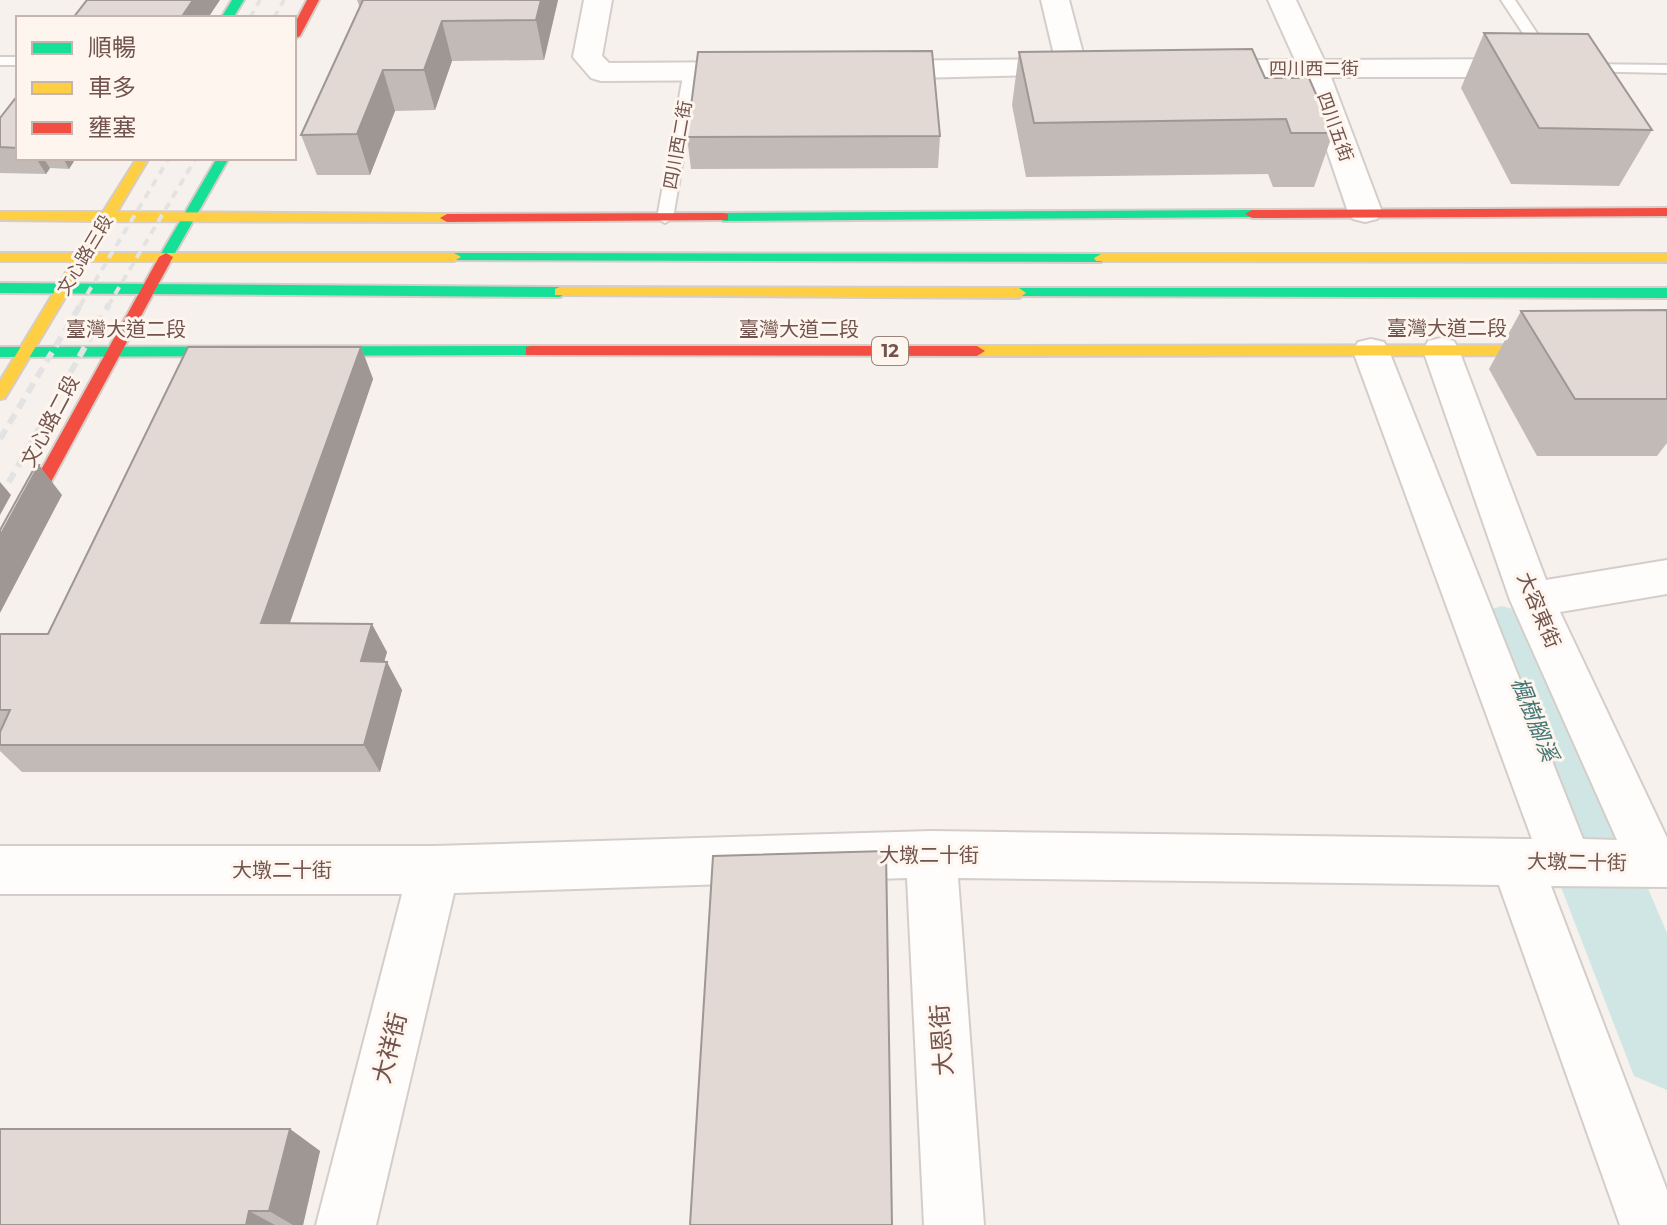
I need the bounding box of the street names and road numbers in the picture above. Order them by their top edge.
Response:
street label: 四川西二街 [1269,58,1359,80]
street label: 四川五街 [1312,89,1358,165]
street label: 四川西二街 [659,99,697,191]
street label: 文心路三段 [52,211,118,299]
street label: 臺灣大道二段 [1387,316,1507,340]
street label: 臺灣大道二段 [66,317,186,341]
street label: 臺灣大道二段 [739,317,859,341]
road number: 12 [872,337,908,365]
street label: 文心路二段 [16,371,84,471]
street label: 大容東街 [1512,568,1566,652]
street label: 大墩二十街 [879,843,979,867]
street label: 大墩二十街 [1527,849,1627,875]
street label: 大墩二十街 [232,858,332,882]
street label: 大恩街 [925,1003,958,1077]
street label: 大祥街 [367,1009,412,1086]

